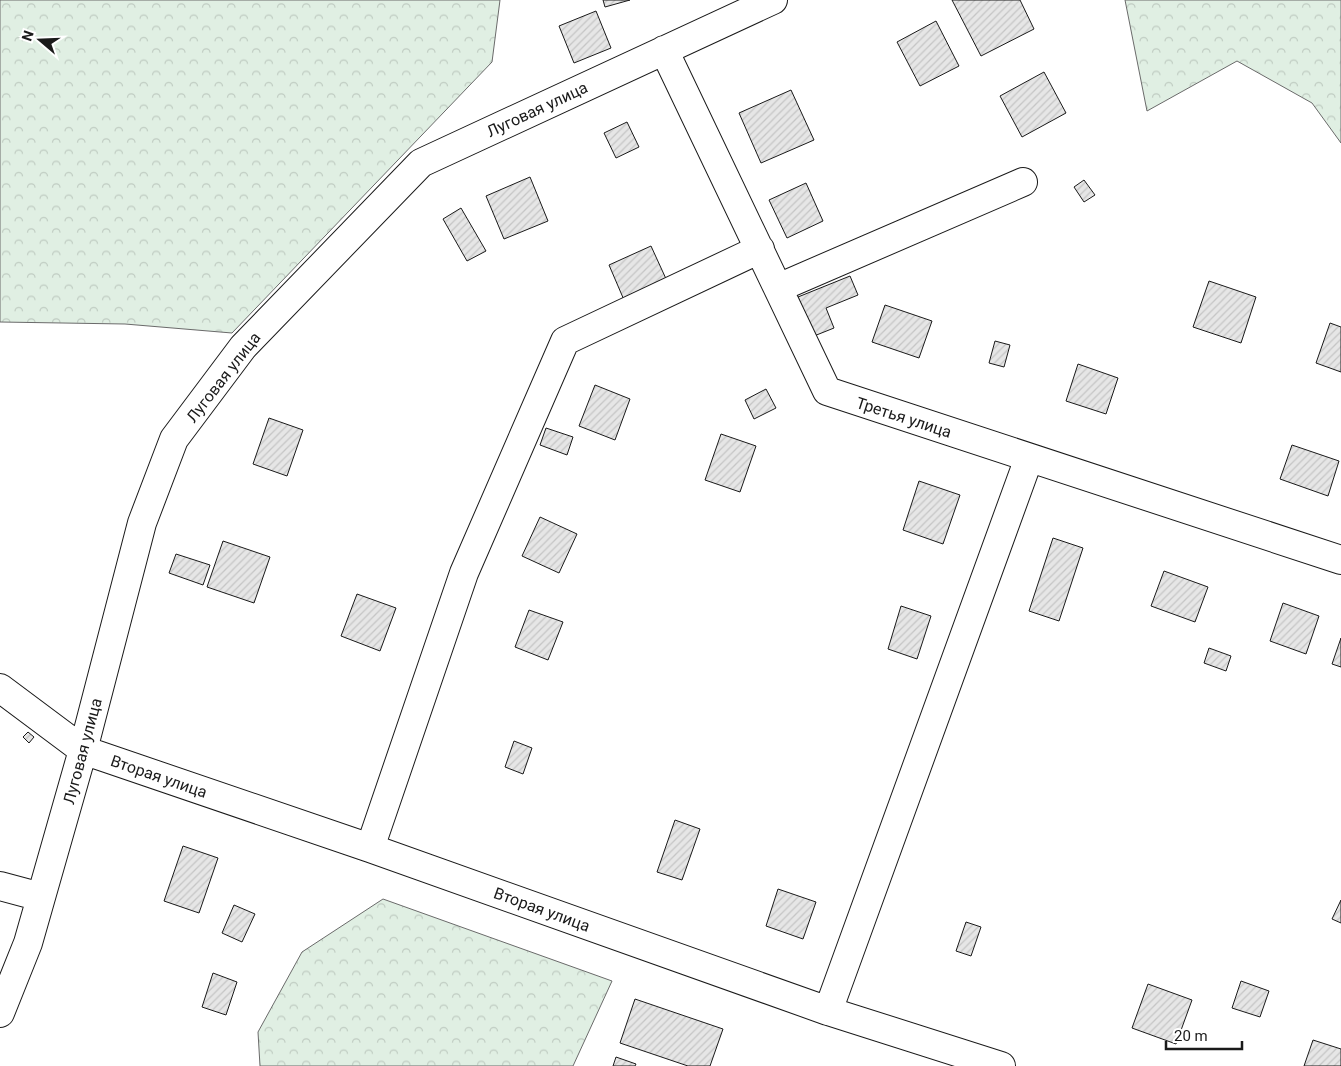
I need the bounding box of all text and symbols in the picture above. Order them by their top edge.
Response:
north arrow [15,15,65,65]
text: N [19,28,37,43]
street label: Луговая улица [484,78,591,141]
street label: Луговая улица [182,328,264,426]
street label: Третья улица [854,393,954,442]
street label: Луговая улица [59,696,106,806]
street label: Вторая улица [108,751,210,802]
street label: Вторая улица [491,883,592,936]
scale bar [1166,1018,1242,1050]
text: 20 m [1174,1027,1208,1045]

